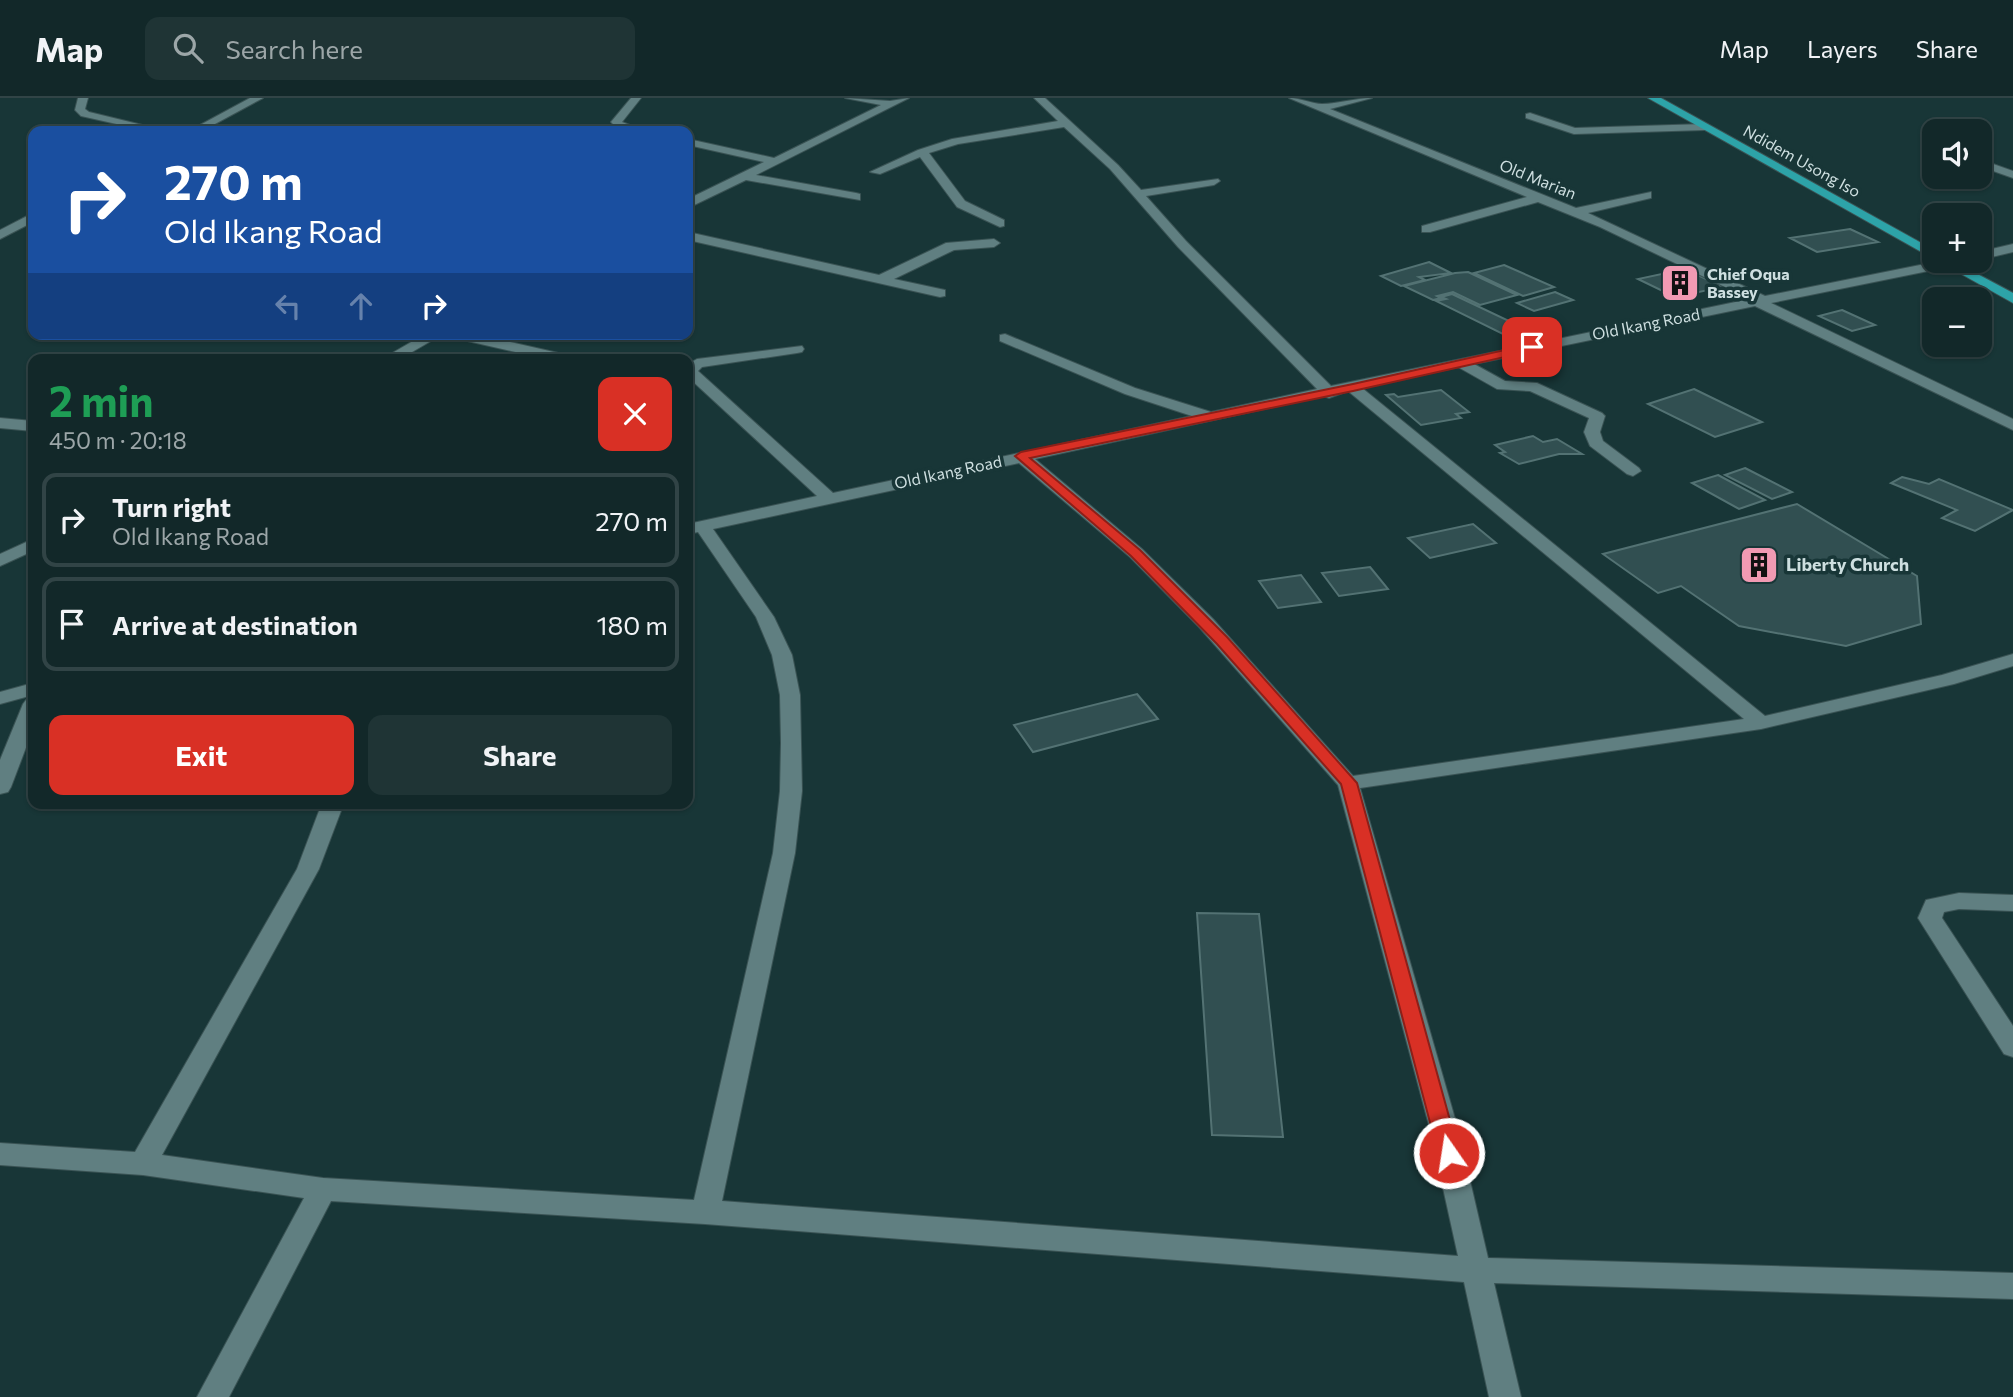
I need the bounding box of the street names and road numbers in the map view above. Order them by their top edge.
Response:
street label: Ndidem Usong Iso [1740,121,1864,201]
street label: Old Marian [1497,155,1579,203]
street label: Old Ikang Road [1590,304,1701,343]
street label: Old Ikang Road [892,451,1003,492]

